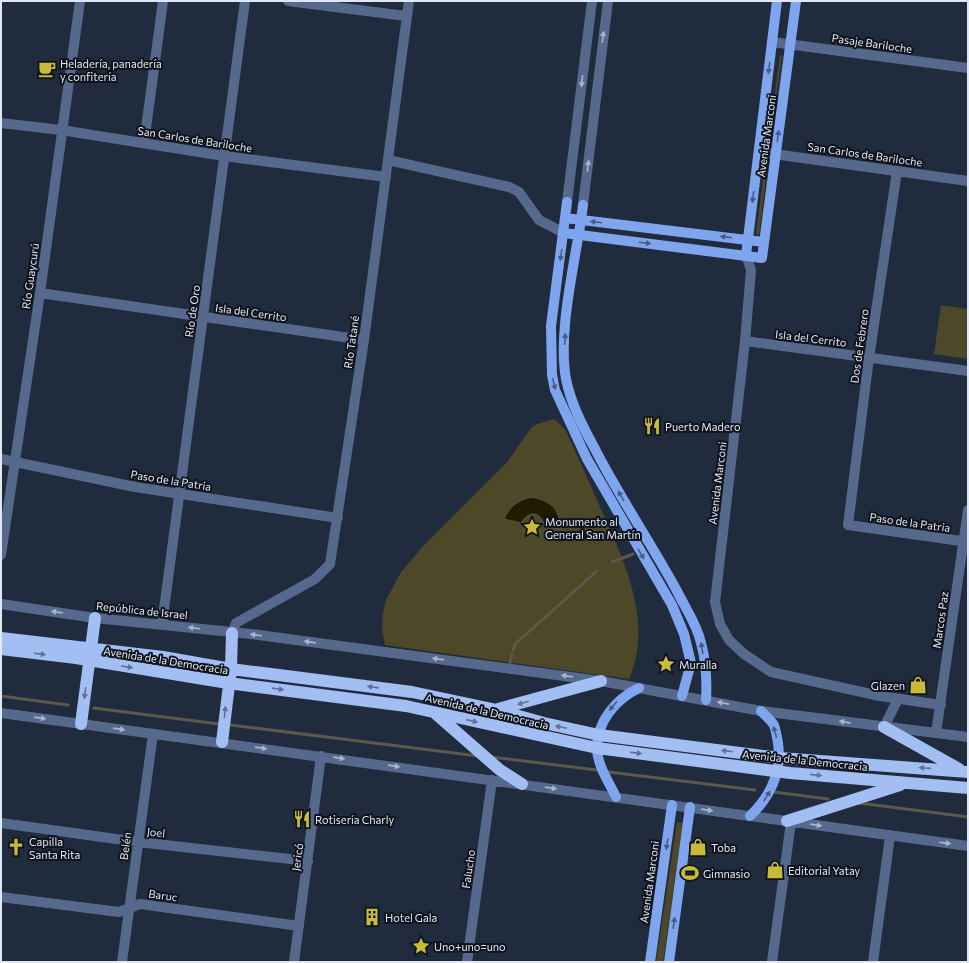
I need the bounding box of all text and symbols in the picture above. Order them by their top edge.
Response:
one-way arrow [600,31,606,43]
street label: Pasaje Bariloche [831,31,913,55]
place label: Heladería, panadería y confitería [60,57,162,83]
cafe icon: Heladería, panadería y confitería [37,59,57,79]
one-way arrow [766,61,772,74]
one-way arrow [579,75,585,87]
street label: Avenida Marconi [754,94,778,178]
street label: San Carlos de Bariloche [137,124,253,155]
one-way arrow [775,130,781,142]
street label: San Carlos de Bariloche [807,139,923,169]
one-way arrow [584,160,591,172]
one-way arrow [750,190,756,203]
one-way arrow [590,219,602,225]
one-way arrow [719,234,732,240]
one-way arrow [639,240,651,246]
street label: Río Guaycurú [19,242,41,310]
one-way arrow [558,249,564,261]
street label: Río de Oro [182,283,202,338]
street label: Isla del Cerrito [215,301,288,323]
street label: Dos de Febrero [847,307,871,384]
street label: Río Tatané [341,315,361,369]
street label: Isla del Cerrito [775,327,848,349]
one-way arrow [562,332,568,345]
one-way arrow [551,378,557,390]
restaurant icon: Puerto Madero [642,416,662,436]
place label: Puerto Madero [665,420,741,433]
street label: Avenida Marconi [705,441,729,525]
street label: Paso de la Patria [130,467,212,493]
one-way arrow [618,490,625,502]
street label: Paso de la Patria [869,510,951,534]
place label: Monumento al General San Martín [545,515,641,541]
place icon: Monumento al General San Martín [522,517,542,537]
one-way arrow [638,548,645,560]
street label: Marcos Paz [930,590,951,649]
street label: República de Israel [96,599,188,621]
one-way arrow [51,609,63,615]
one-way arrow [188,625,200,631]
one-way arrow [250,632,262,638]
one-way arrow [304,639,316,645]
one-way arrow [698,642,704,654]
street label: Avenida de la Democracia [103,644,229,676]
one-way arrow [34,651,46,657]
place icon: Muralla [656,654,676,674]
one-way arrow [432,656,445,662]
place label: Muralla [679,658,717,671]
one-way arrow [121,664,133,670]
one-way arrow [561,673,573,679]
shop icon: Glazen [908,675,928,695]
place label: Glazen [871,679,905,692]
one-way arrow [367,684,379,690]
one-way arrow [81,686,88,699]
one-way arrow [272,686,284,692]
street label: Avenida de la Democracia [424,690,550,732]
one-way arrow [516,700,529,706]
one-way arrow [717,700,729,706]
one-way arrow [609,701,618,712]
one-way arrow [222,706,229,718]
one-way arrow [34,715,46,721]
one-way arrow [466,718,478,724]
one-way arrow [839,718,851,724]
one-way arrow [555,723,567,729]
one-way arrow [113,726,125,732]
one-way arrow [772,726,778,738]
one-way arrow [255,745,267,751]
street label: Avenida de la Democracia [742,747,868,773]
one-way arrow [721,748,733,754]
one-way arrow [630,750,642,756]
one-way arrow [333,755,345,761]
one-way arrow [388,763,401,769]
one-way arrow [919,765,931,772]
one-way arrow [810,772,822,779]
one-way arrow [545,785,557,791]
one-way arrow [763,791,771,801]
one-way arrow [701,807,714,813]
restaurant icon: Rotisería Charly [292,809,312,829]
place label: Rotisería Charly [315,813,395,826]
one-way arrow [810,822,822,828]
street label: Joel [146,825,166,840]
street label: Belén [117,831,133,861]
place label: Capilla Santa Rita [29,835,80,861]
church icon: Capilla Santa Rita [6,837,26,857]
one-way arrow [664,837,670,850]
shop icon: Toba [688,837,708,857]
street label: Avenida Marconi [637,840,661,924]
one-way arrow [939,840,951,846]
place label: Toba [711,841,736,854]
street label: Jericó [289,842,306,872]
street label: Falucho [459,848,477,889]
shop icon: Editorial Yatay [765,860,785,880]
sports icon: Gimnasio [680,863,700,883]
place label: Editorial Yatay [788,864,861,877]
place label: Gimnasio [703,867,750,880]
street label: Baruc [148,887,178,903]
building icon: Hotel Gala [362,907,382,927]
place label: Hotel Gala [385,911,437,924]
one-way arrow [671,917,677,929]
place icon: Uno+uno=uno [411,936,431,956]
place label: Uno+uno=uno [434,940,506,953]

